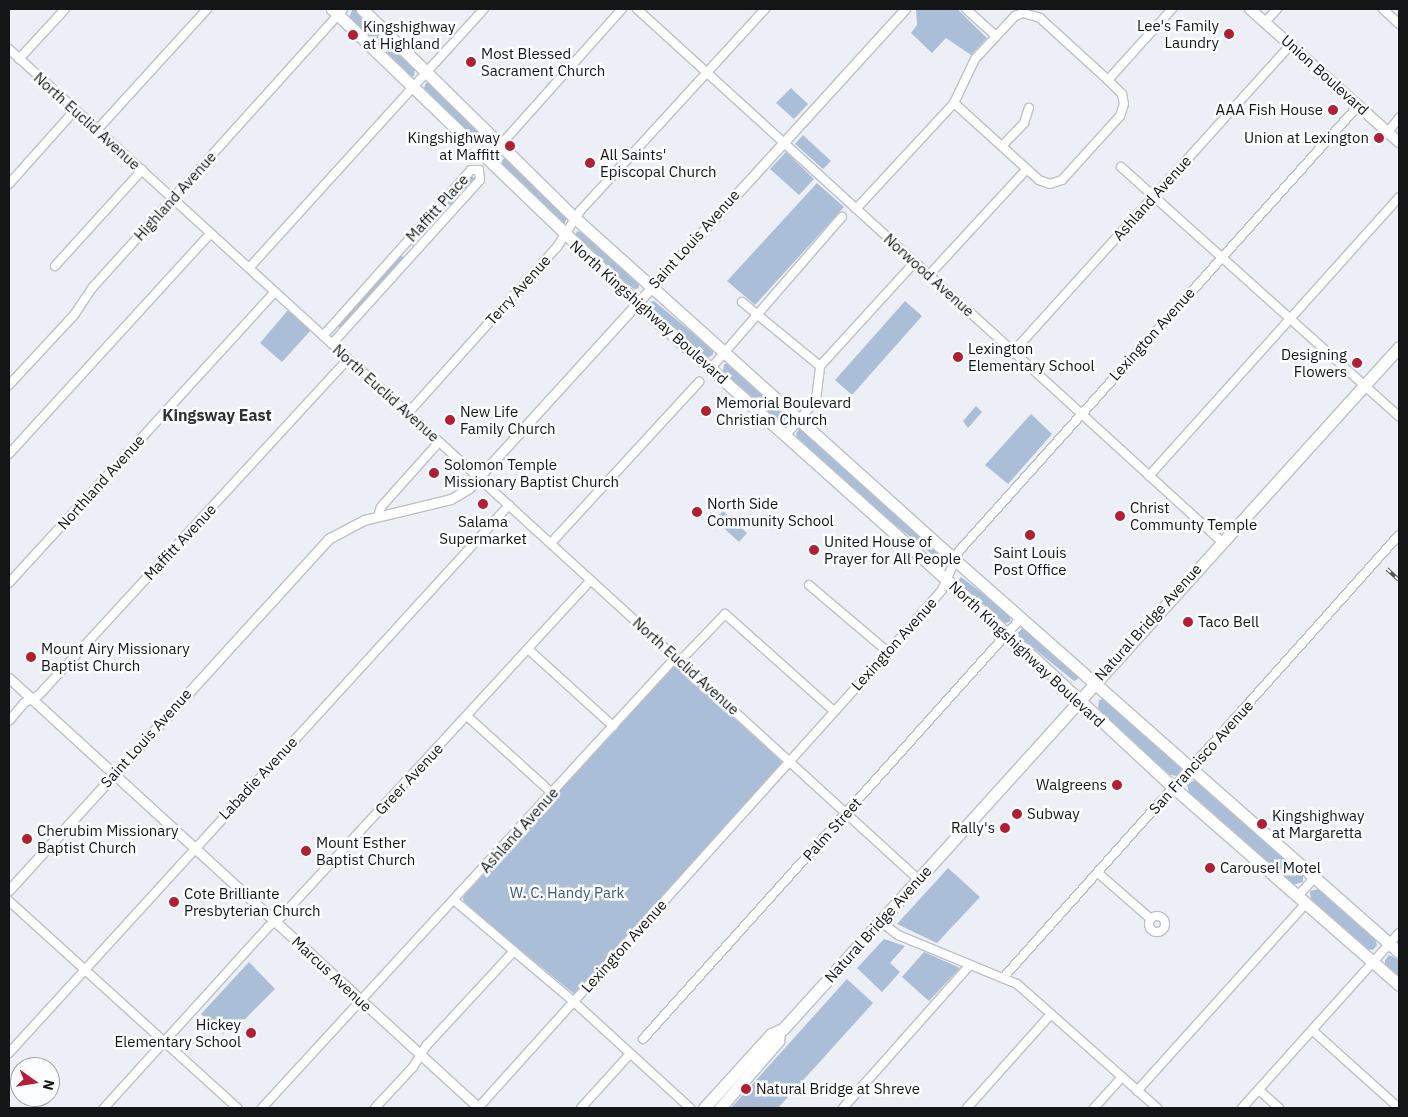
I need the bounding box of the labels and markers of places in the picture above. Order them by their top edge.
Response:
place label: Lee's Family Laundry [1137,16,1219,51]
place label: Kingshighway at Highland [363,17,455,52]
marker: Lee's Family Laundry [1223,28,1235,40]
marker: Kingshighway at Highland [347,29,359,41]
place label: Most Blessed Sacrament Church [481,44,605,79]
marker: Most Blessed Sacrament Church [465,56,477,68]
place label: AAA Fish House [1216,101,1323,119]
marker: AAA Fish House [1327,104,1339,116]
place label: Kingshighway at Maffitt [408,128,500,163]
place label: Union at Lexington [1244,129,1369,147]
marker: Union at Lexington [1373,132,1385,144]
marker: Kingshighway at Maffitt [504,140,516,152]
place label: All Saints' Episcopal Church [600,145,717,180]
marker: All Saints' Episcopal Church [584,157,596,169]
place label: Lexington Elementary School [968,339,1095,374]
place label: Designing Flowers [1281,345,1347,380]
marker: Lexington Elementary School [952,351,964,363]
marker: Designing Flowers [1351,357,1363,369]
place label: Memorial Boulevard Christian Church [716,393,851,428]
place label: New Life Family Church [460,402,555,437]
marker: Memorial Boulevard Christian Church [700,405,712,417]
marker: New Life Family Church [444,414,456,426]
place label: Solomon Temple Missionary Baptist Church [444,455,619,490]
marker: Solomon Temple Missionary Baptist Church [428,467,440,479]
place label: North Side Community School [707,494,834,529]
marker: Salama Supermarket [477,498,489,510]
place label: Christ Communty Temple [1130,498,1257,533]
marker: North Side Community School [691,506,703,518]
marker: Christ Communty Temple [1114,510,1126,522]
place label: Salama Supermarket [439,512,527,547]
marker: Saint Louis Post Office [1024,529,1036,541]
place label: United House of Prayer for All People [824,532,961,567]
place label: Saint Louis Post Office [993,543,1067,578]
marker: United House of Prayer for All People [808,544,820,556]
place label: Taco Bell [1198,613,1259,631]
marker: Taco Bell [1182,616,1194,628]
place label: Mount Airy Missionary Baptist Church [41,639,190,674]
marker: Mount Airy Missionary Baptist Church [25,651,37,663]
place label: Walgreens [1036,776,1107,794]
marker: Walgreens [1111,779,1123,791]
place label: Subway [1027,805,1080,823]
place label: Kingshighway at Margaretta [1272,806,1364,841]
marker: Subway [1011,808,1023,820]
marker: Kingshighway at Margaretta [1256,818,1268,830]
place label: Rally's [951,819,995,837]
place label: Cherubim Missionary Baptist Church [37,821,178,856]
marker: Rally's [999,822,1011,834]
marker: Cherubim Missionary Baptist Church [21,833,33,845]
place label: Mount Esther Baptist Church [316,833,415,868]
marker: Mount Esther Baptist Church [300,845,312,857]
place label: Carousel Motel [1220,859,1321,877]
marker: Carousel Motel [1204,862,1216,874]
place label: Cote Brilliante Presbyterian Church [184,884,321,919]
marker: Cote Brilliante Presbyterian Church [168,896,180,908]
place label: Hickey Elementary School [114,1015,241,1050]
marker: Hickey Elementary School [245,1027,257,1039]
place label: Natural Bridge at Shreve [756,1080,920,1098]
marker: Natural Bridge at Shreve [740,1083,752,1095]

